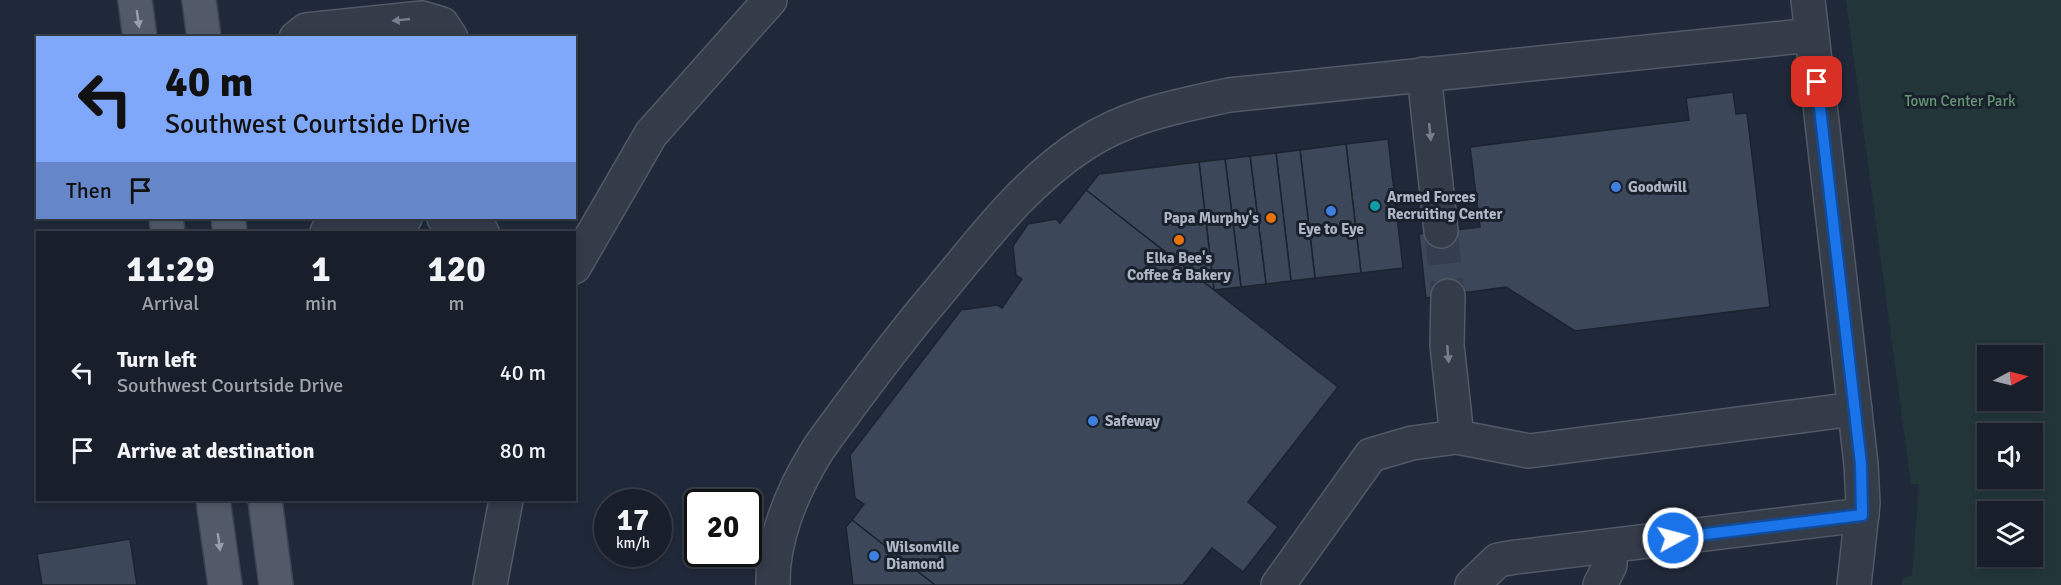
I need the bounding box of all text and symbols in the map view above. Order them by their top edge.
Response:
one-way arrow [133,9,142,28]
one-way arrow [392,15,411,25]
pin [1791,56,1842,107]
text: 40 m [165,57,254,108]
icon: left [66,60,144,138]
icon: arrive [1800,65,1833,98]
park label: Town Center Park [1904,92,2016,110]
text: Southwest Courtside Drive [165,108,471,141]
one-way arrow [1426,123,1435,142]
icon: arrive [124,174,157,207]
text: Then [66,177,112,204]
place label: Goodwill [1628,178,1687,196]
marker: Goodwill [1609,180,1623,194]
place label: Armed Forces Recruiting Center [1387,188,1502,223]
marker: Armed Forces Recruiting Center [1368,199,1382,213]
marker: Eye to Eye [1324,204,1338,218]
place label: Papa Murphy's [1163,209,1259,227]
marker: Papa Murphy's [1264,211,1278,225]
place label: Eye to Eye [1298,220,1364,238]
marker: Elka Bee's Coffee & Bakery [1172,233,1186,247]
text: 11:29 [126,247,215,292]
text: 1 [311,247,331,292]
text: 120 [427,247,486,292]
place label: Elka Bee's Coffee & Bakery [1127,249,1232,284]
text: Arrival [142,291,199,316]
text: min [305,291,337,316]
text: m [449,291,465,316]
one-way arrow [1443,345,1453,364]
north arrow [1977,345,2043,411]
map controls [1977,345,2043,567]
text: Turn left [117,346,197,373]
icon: left [66,356,99,389]
text: 40 m [500,359,546,386]
text: Southwest Courtside Drive [117,373,343,398]
place label: Safeway [1105,412,1161,430]
marker: Safeway [1086,414,1100,428]
button: sound [1977,423,2043,489]
icon: arrive [66,434,99,467]
text: Arrive at destination [117,437,314,464]
text: 80 m [500,437,546,464]
speed limit sign: 20 [684,489,762,567]
button: layers [1977,501,2043,567]
text: 17 [617,502,649,539]
position arrow [1641,506,1705,570]
one-way arrow [215,533,224,552]
text: km/h [616,534,650,552]
place label: Wilsonville Diamond [886,538,959,573]
marker: Wilsonville Diamond [867,549,881,563]

